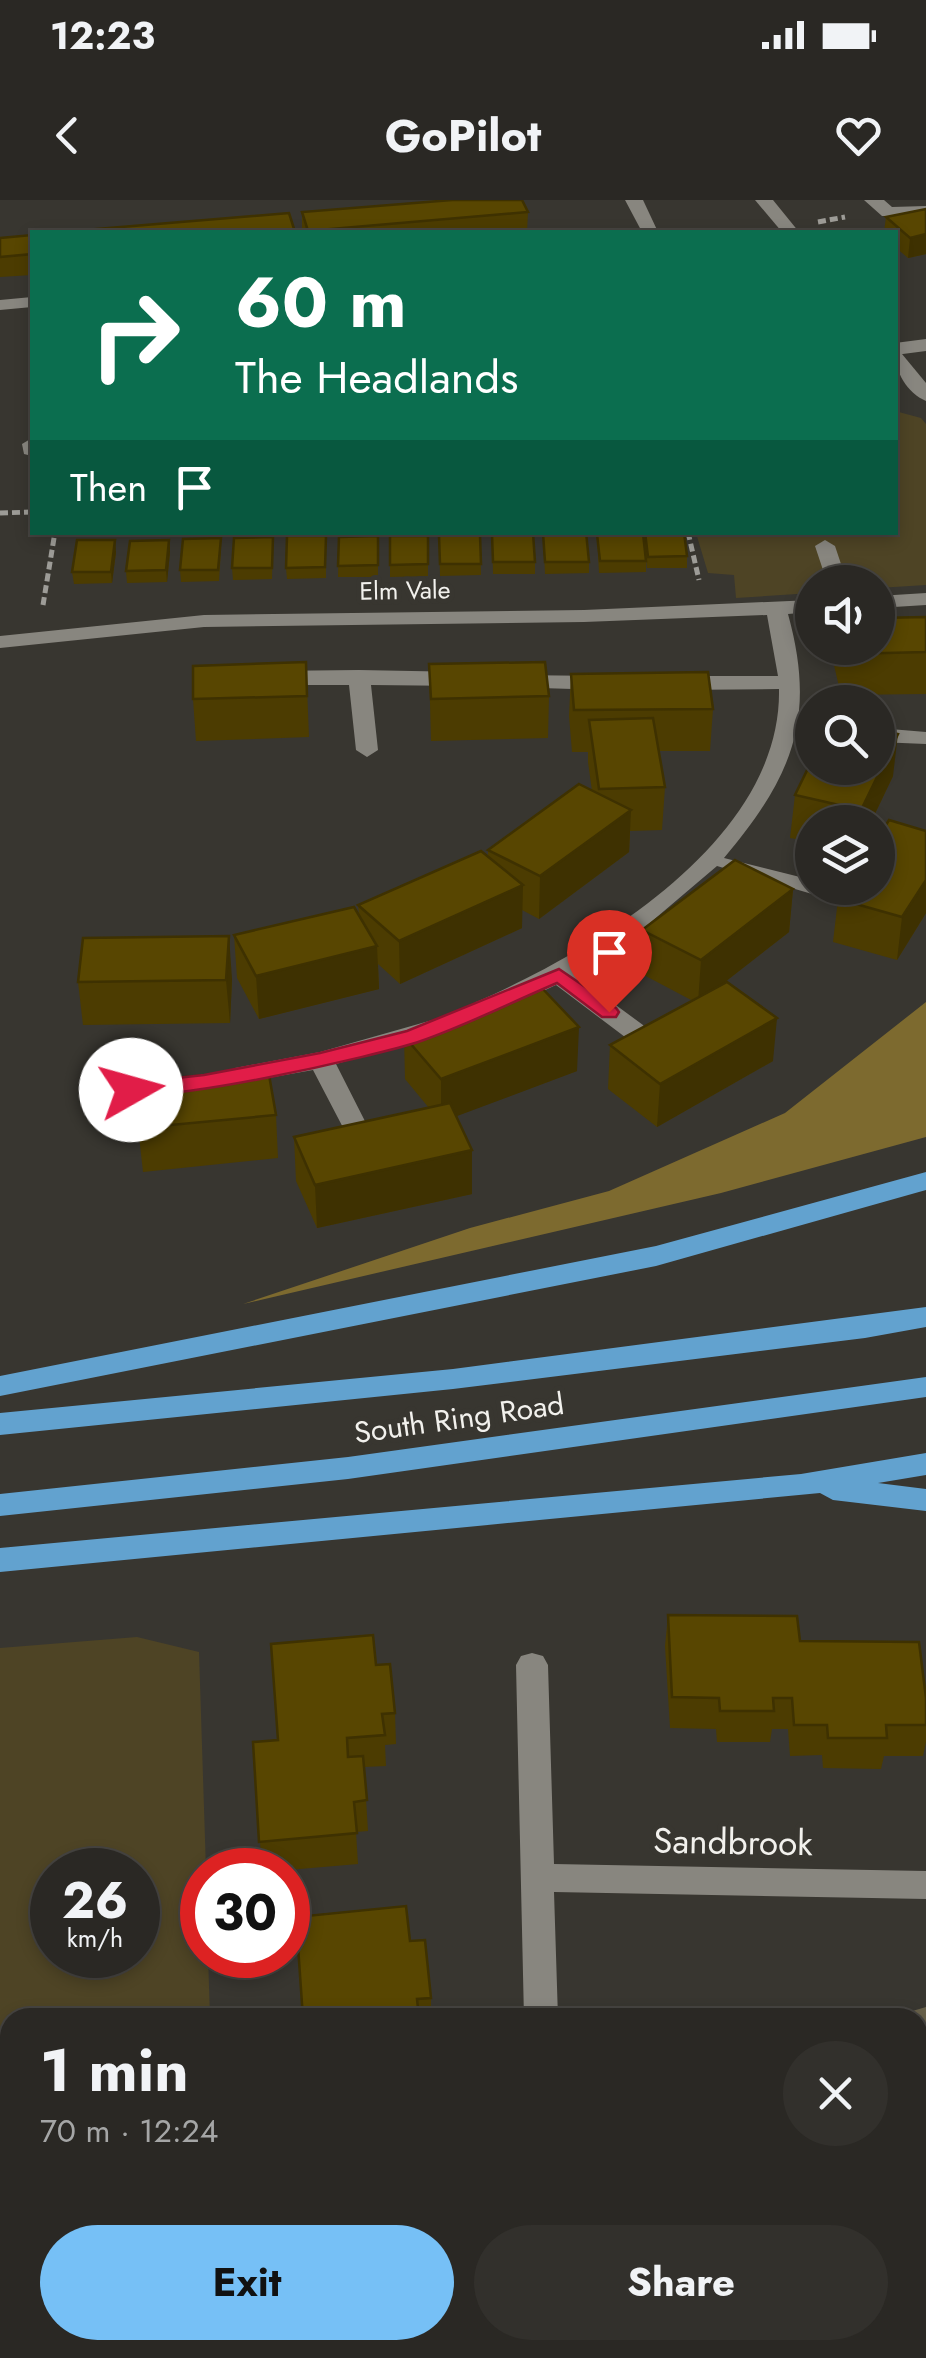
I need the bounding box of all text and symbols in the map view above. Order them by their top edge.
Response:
text: 12:23 [50,8,155,63]
text: GoPilot [385,103,541,168]
icon: back [40,108,95,163]
icon: heart [831,108,886,163]
text: 60 m [235,252,407,353]
icon: right [70,270,200,400]
text: The Headlands [235,345,518,410]
text: Then [70,460,147,515]
icon: arrive [167,460,222,515]
map controls [795,565,895,905]
button: sound [795,565,895,665]
street label: Elm Vale [359,571,451,609]
button: search [795,685,895,785]
button: layers [795,805,895,905]
pin [567,910,652,1013]
icon: arrive [582,925,637,980]
position arrow [79,1038,183,1142]
street label: South Ring Road [351,1382,567,1454]
street label: Sandbrook [653,1816,814,1868]
speed limit sign: 30 [180,1848,310,1978]
text: 26 [62,1864,128,1937]
text: km/h [67,1920,123,1956]
text: 1 min [40,2027,189,2114]
button: close [783,2041,888,2146]
text: 70 m · 12:24 [40,2108,218,2154]
button: Exit [40,2225,454,2340]
button: Share [474,2225,888,2340]

